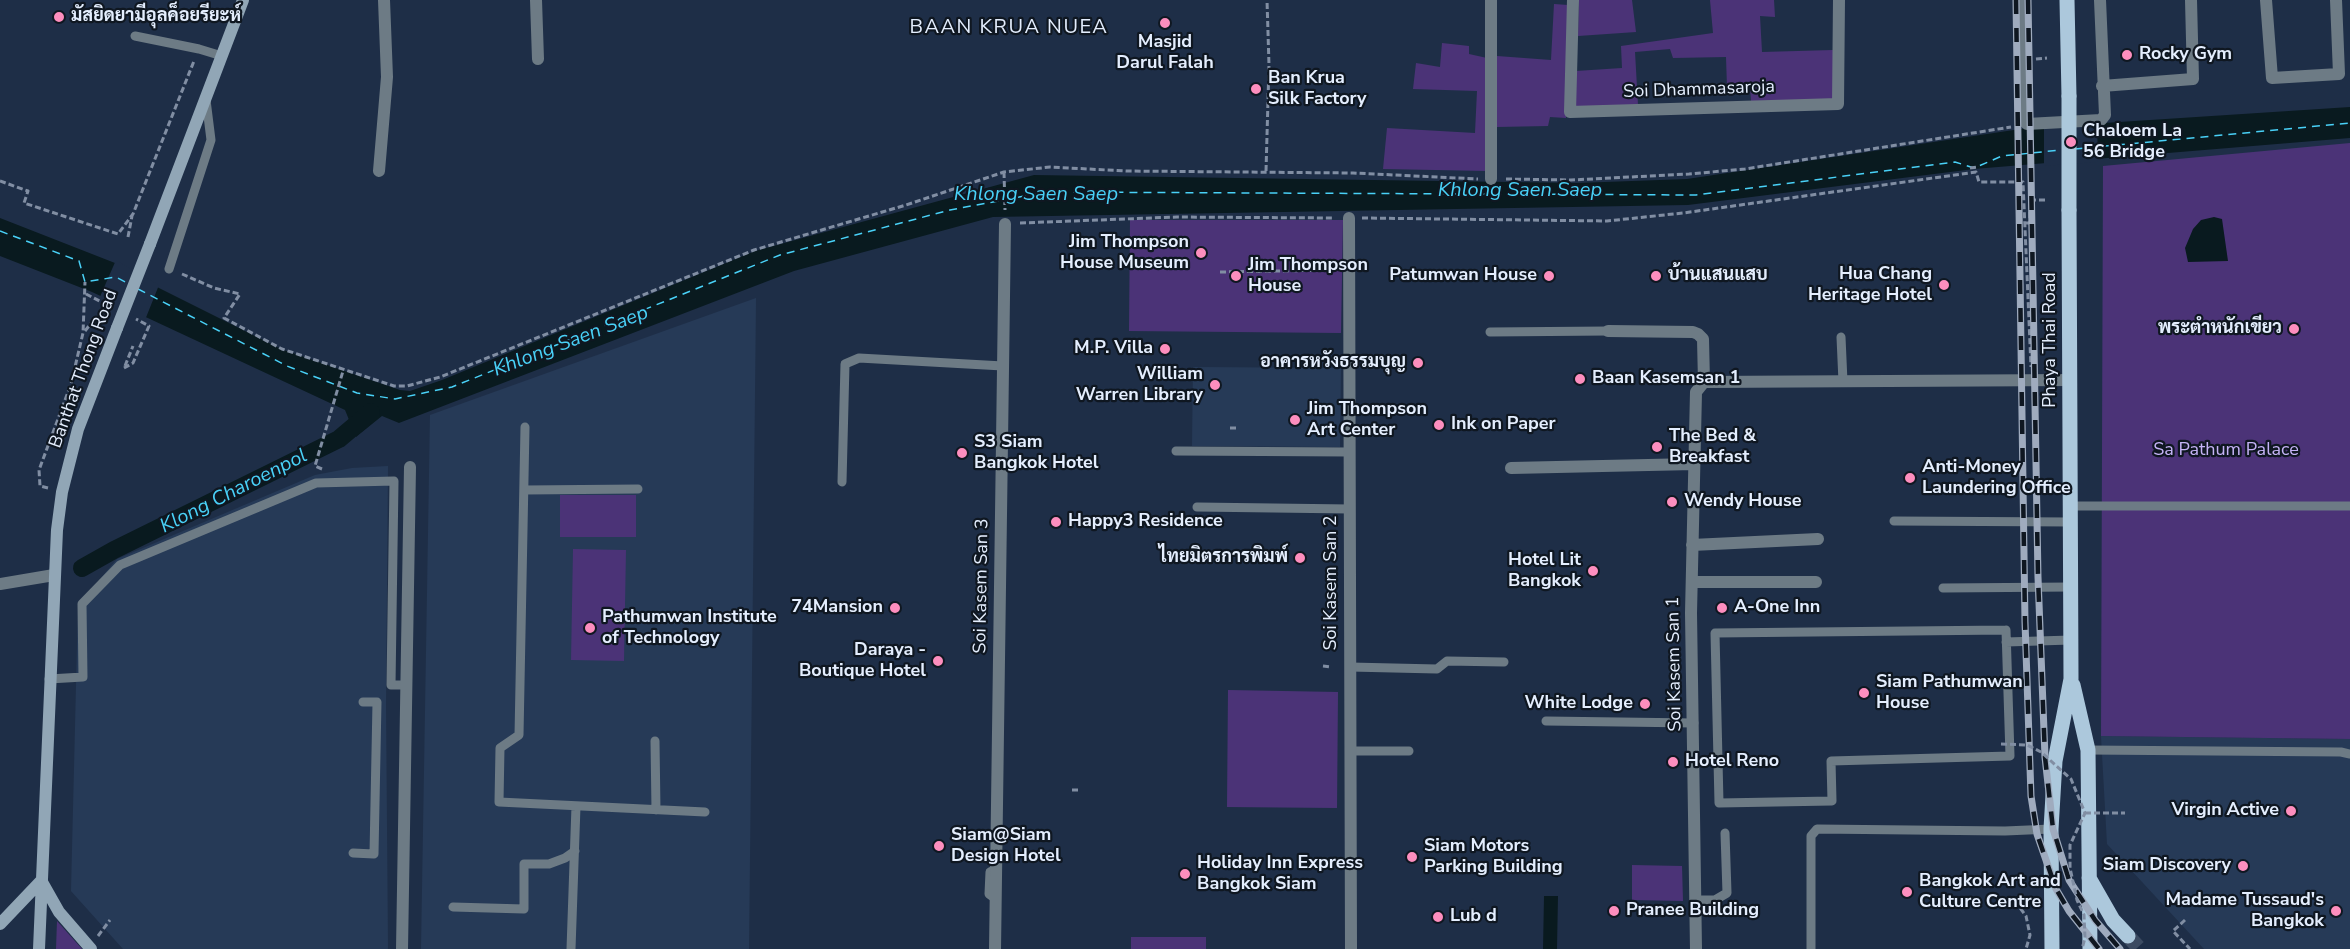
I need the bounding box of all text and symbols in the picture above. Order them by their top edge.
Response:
place label: มัสยิดยามีอุลค็อยรียะห์ [71,6,241,28]
marker: มัสยิดยามีอุลค็อยรียะห์ [52,10,66,24]
district label: BAAN KRUA NUEA [910,16,1108,40]
marker: Masjid Darul Falah [1158,16,1172,30]
place label: Masjid Darul Falah [1116,32,1214,74]
place label: Rocky Gym [2139,44,2232,66]
marker: Rocky Gym [2120,48,2134,62]
place label: Ban Krua Silk Factory [1268,68,1367,110]
street label: Soi Dhammasaroja [1623,77,1775,103]
marker: Ban Krua Silk Factory [1249,82,1263,96]
place label: Chaloem La 56 Bridge [2083,121,2182,164]
marker: Chaloem La 56 Bridge [2064,135,2078,149]
water label: Khlong Saen Saep [1438,179,1602,203]
water label: Khlong Saen Saep [954,183,1118,207]
place label: Jim Thompson House Museum [1060,232,1189,274]
marker: Jim Thompson House Museum [1194,246,1208,260]
place label: Jim Thompson House [1248,255,1368,298]
place label: Hua Chang Heritage Hotel [1808,264,1932,306]
place label: Patumwan House [1389,265,1537,287]
place label: บ้านแสนแสบ [1668,265,1768,287]
marker: Jim Thompson House [1229,269,1243,283]
marker: Patumwan House [1542,269,1556,283]
marker: บ้านแสนแสบ [1649,269,1663,283]
street label: Phaya Thai Road [2040,272,2062,408]
marker: Hua Chang Heritage Hotel [1937,278,1951,292]
street label: Banthat Thong Road [45,287,123,451]
water label: Khlong Saen Saep [490,301,652,383]
place label: พระตำหนักเขียว [2158,318,2282,340]
marker: พระตำหนักเขียว [2287,322,2301,336]
place label: M.P. Villa [1074,338,1153,360]
marker: M.P. Villa [1158,342,1172,356]
place label: อาคารหวังธรรมบุญ [1260,352,1406,374]
marker: อาคารหวังธรรมบุญ [1411,356,1425,370]
place label: William Warren Library [1076,364,1203,406]
place label: Baan Kasemsan 1 [1592,368,1740,390]
marker: Baan Kasemsan 1 [1573,372,1587,386]
marker: William Warren Library [1208,378,1222,392]
place label: Jim Thompson Art Center [1307,399,1427,442]
marker: Jim Thompson Art Center [1288,413,1302,427]
place label: Ink on Paper [1451,414,1556,436]
marker: Ink on Paper [1432,418,1446,432]
place label: The Bed & Breakfast [1669,426,1756,468]
place label: S3 Siam Bangkok Hotel [974,432,1098,474]
marker: The Bed & Breakfast [1650,440,1664,454]
park label: Sa Pathum Palace [2153,440,2299,462]
water label: Klong Charoenpol [156,445,312,539]
marker: S3 Siam Bangkok Hotel [955,446,969,460]
place label: Anti-Money Laundering Office [1922,457,2071,500]
marker: Anti-Money Laundering Office [1903,471,1917,485]
place label: Wendy House [1684,491,1802,513]
marker: Wendy House [1665,495,1679,509]
place label: Happy3 Residence [1068,511,1223,533]
marker: Happy3 Residence [1049,515,1063,529]
street label: Soi Kasem San 2 [1321,515,1343,651]
street label: Soi Kasem San 3 [970,518,994,654]
place label: ไทยมิตรการพิมพ์ [1159,547,1288,569]
place label: Hotel Lit Bangkok [1508,550,1581,592]
marker: ไทยมิตรการพิมพ์ [1293,551,1307,565]
marker: Hotel Lit Bangkok [1586,564,1600,578]
street label: Soi Kasem San 1 [1663,596,1687,732]
place label: 74Mansion [791,597,883,619]
place label: A-One Inn [1734,597,1820,619]
marker: 74Mansion [888,601,902,615]
marker: A-One Inn [1715,601,1729,615]
place label: Pathumwan Institute of Technology [602,607,777,650]
marker: Pathumwan Institute of Technology [583,621,597,635]
place label: Daraya - Boutique Hotel [799,640,926,682]
marker: Daraya - Boutique Hotel [931,654,945,668]
place label: Siam Pathumwan House [1876,672,2023,714]
marker: Siam Pathumwan House [1857,686,1871,700]
place label: White Lodge [1525,693,1633,715]
marker: White Lodge [1638,697,1652,711]
place label: Hotel Reno [1685,751,1779,773]
marker: Hotel Reno [1666,755,1680,769]
place label: Virgin Active [2171,800,2279,822]
marker: Virgin Active [2284,804,2298,818]
place label: Siam@Siam Design Hotel [951,825,1061,868]
place label: Siam Motors Parking Building [1424,836,1563,878]
marker: Siam@Siam Design Hotel [932,839,946,853]
marker: Siam Motors Parking Building [1405,850,1419,864]
place label: Holiday Inn Express Bangkok Siam [1197,853,1363,896]
place label: Siam Discovery [2103,855,2231,877]
marker: Siam Discovery [2236,859,2250,873]
marker: Holiday Inn Express Bangkok Siam [1178,867,1192,881]
place label: Bangkok Art and Culture Centre [1919,871,2061,914]
marker: Bangkok Art and Culture Centre [1900,885,1914,899]
place label: Madame Tussaud's Bangkok [2165,890,2324,932]
place label: Pranee Building [1626,900,1759,922]
marker: Pranee Building [1607,904,1621,918]
marker: Madame Tussaud's Bangkok [2329,904,2343,918]
place label: Lub d [1450,906,1497,928]
marker: Lub d [1431,910,1445,924]

